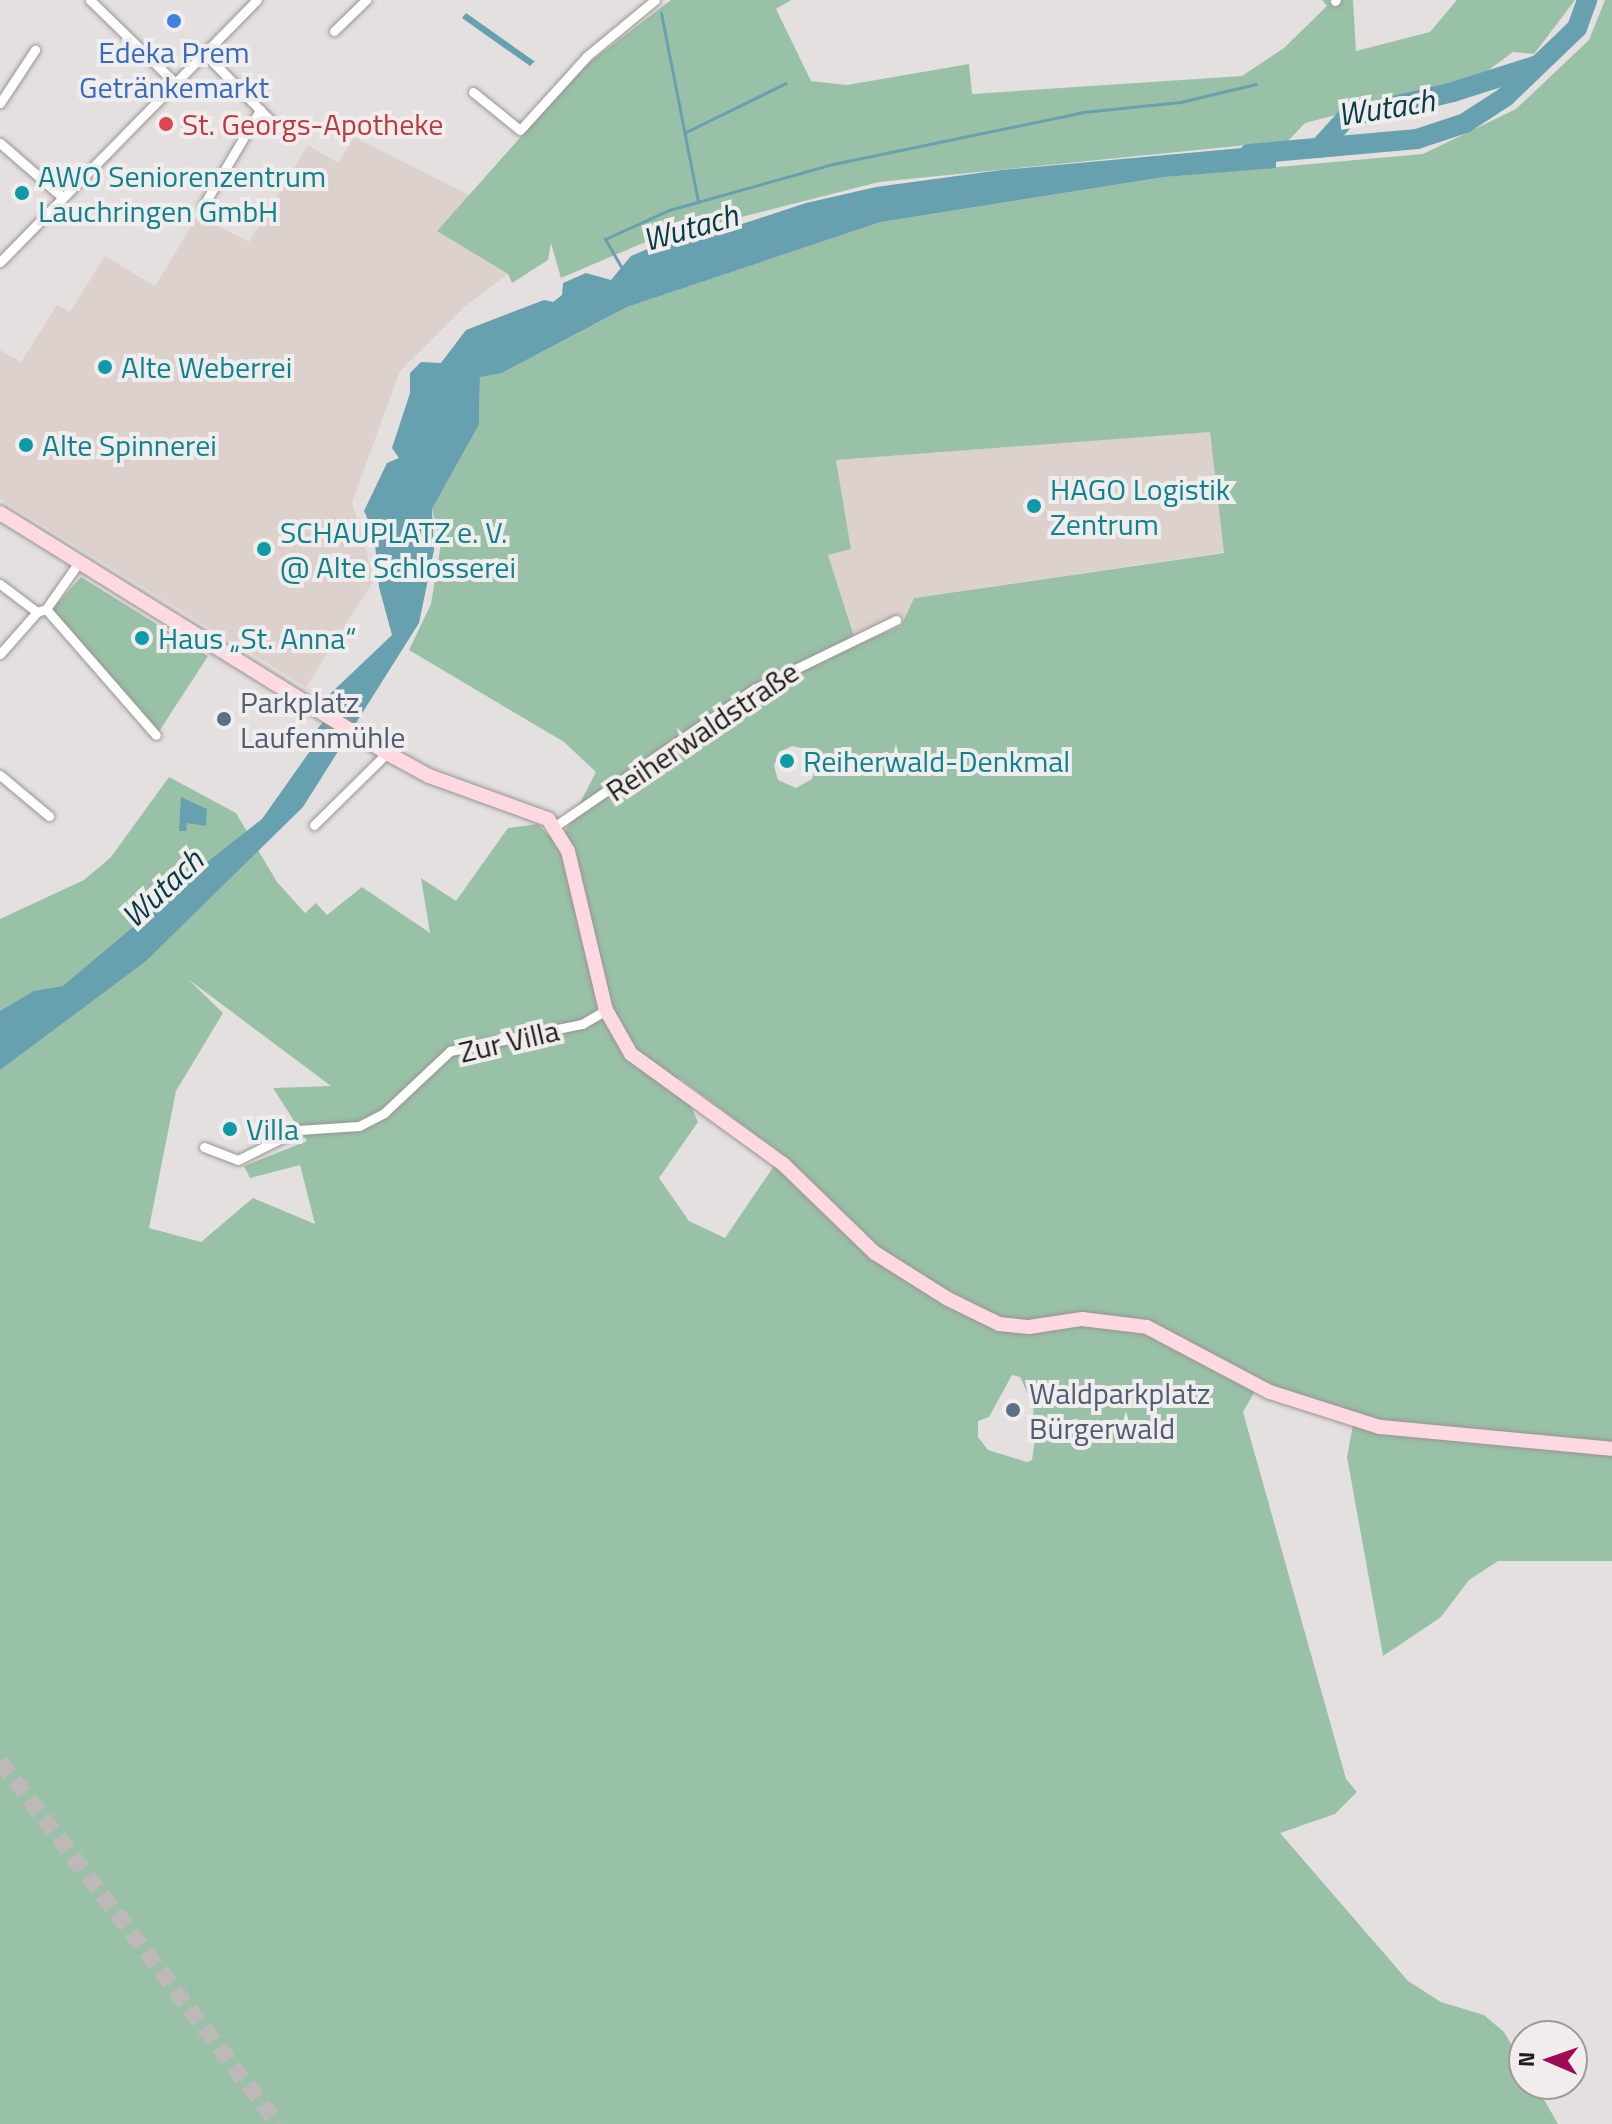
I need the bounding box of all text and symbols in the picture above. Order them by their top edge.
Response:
marker: Edeka Prem Getränkemarkt [165,12,183,30]
place label: Edeka Prem Getränkemarkt [79,34,269,104]
water label: Wutach [1335,80,1437,134]
place label: St. Georgs-Apotheke [182,106,443,142]
marker: St. Georgs-Apotheke [157,115,175,133]
place label: AWO Seniorenzentrum Lauchringen GmbH [38,158,326,228]
marker: AWO Seniorenzentrum Lauchringen GmbH [13,184,31,202]
water label: Wutach [638,195,742,259]
place label: Alte Weberrei [121,349,292,385]
marker: Alte Weberrei [96,358,114,376]
place label: Alte Spinnerei [42,427,217,463]
marker: Alte Spinnerei [17,436,35,454]
place label: HAGO Logistik Zentrum [1050,471,1230,542]
marker: HAGO Logistik Zentrum [1025,497,1043,515]
place label: SCHAUPLATZ e. V. @ Alte Schlosserei [280,514,516,584]
marker: SCHAUPLATZ e. V. @ Alte Schlosserei [255,540,273,558]
place label: Haus „St. Anna“ [158,620,356,656]
marker: Haus „St. Anna“ [133,629,151,647]
street label: Reiherwaldstraße [599,653,805,809]
place label: Parkplatz Laufenmühle [240,684,405,754]
marker: Parkplatz Laufenmühle [215,710,233,728]
place label: Reiherwald-Denkmal [803,743,1070,779]
marker: Reiherwald-Denkmal [778,752,796,770]
water label: Wutach [113,841,211,935]
street label: Zur Villa [455,1012,563,1070]
place label: Villa [246,1111,299,1147]
marker: Villa [221,1120,239,1138]
place label: Waldparkplatz Bürgerwald [1029,1375,1210,1446]
marker: Waldparkplatz Bürgerwald [1004,1401,1022,1419]
north arrow [1508,2020,1588,2100]
text: N [1509,2051,1543,2067]

